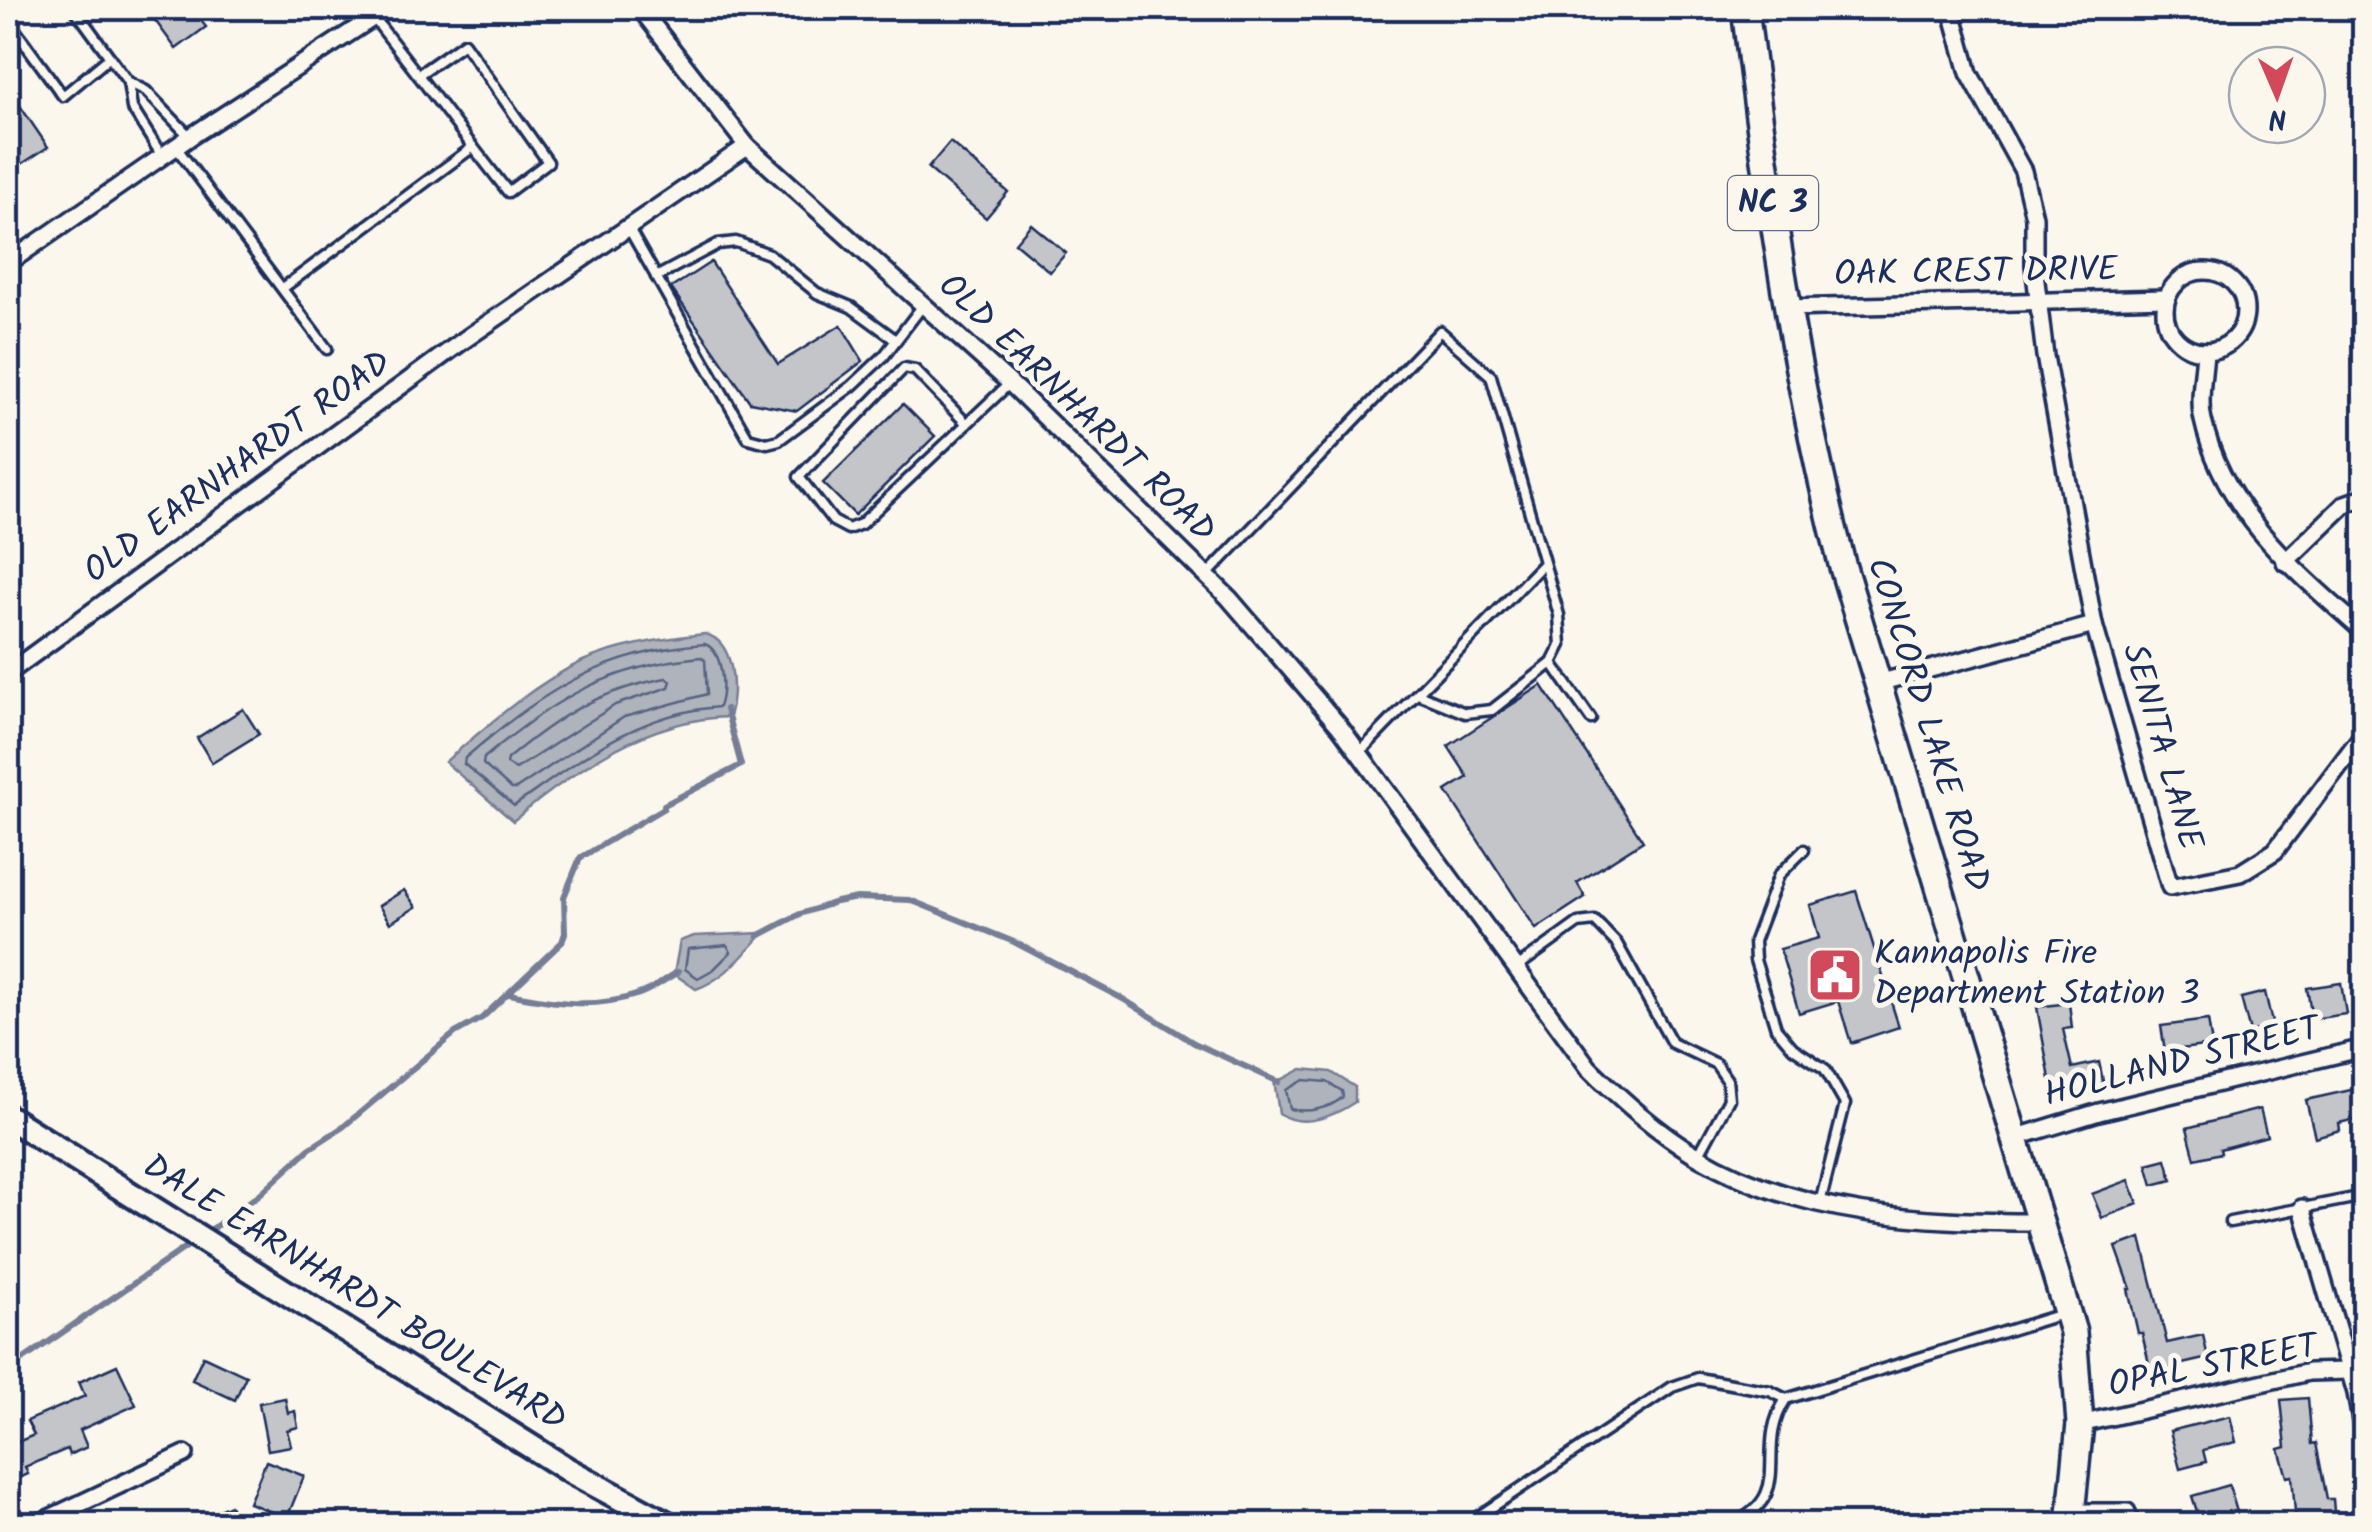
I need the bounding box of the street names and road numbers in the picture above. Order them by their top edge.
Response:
road number: NC 3 [1728,176,1818,230]
street label: OAK CREST DRIVE [1834,243,2120,303]
street label: OLD EARNHARDT ROAD [924,261,1228,557]
street label: OLD EARNHARDT ROAD [72,337,404,599]
street label: CONCORD LAKE ROAD [1850,551,2004,899]
street label: SENITA LANE [2105,637,2218,858]
street label: HOLLAND STREET [2038,1001,2329,1124]
street label: DALE EARNHARDT BOULEVARD [131,1140,577,1448]
street label: OPAL STREET [2103,1319,2326,1415]

